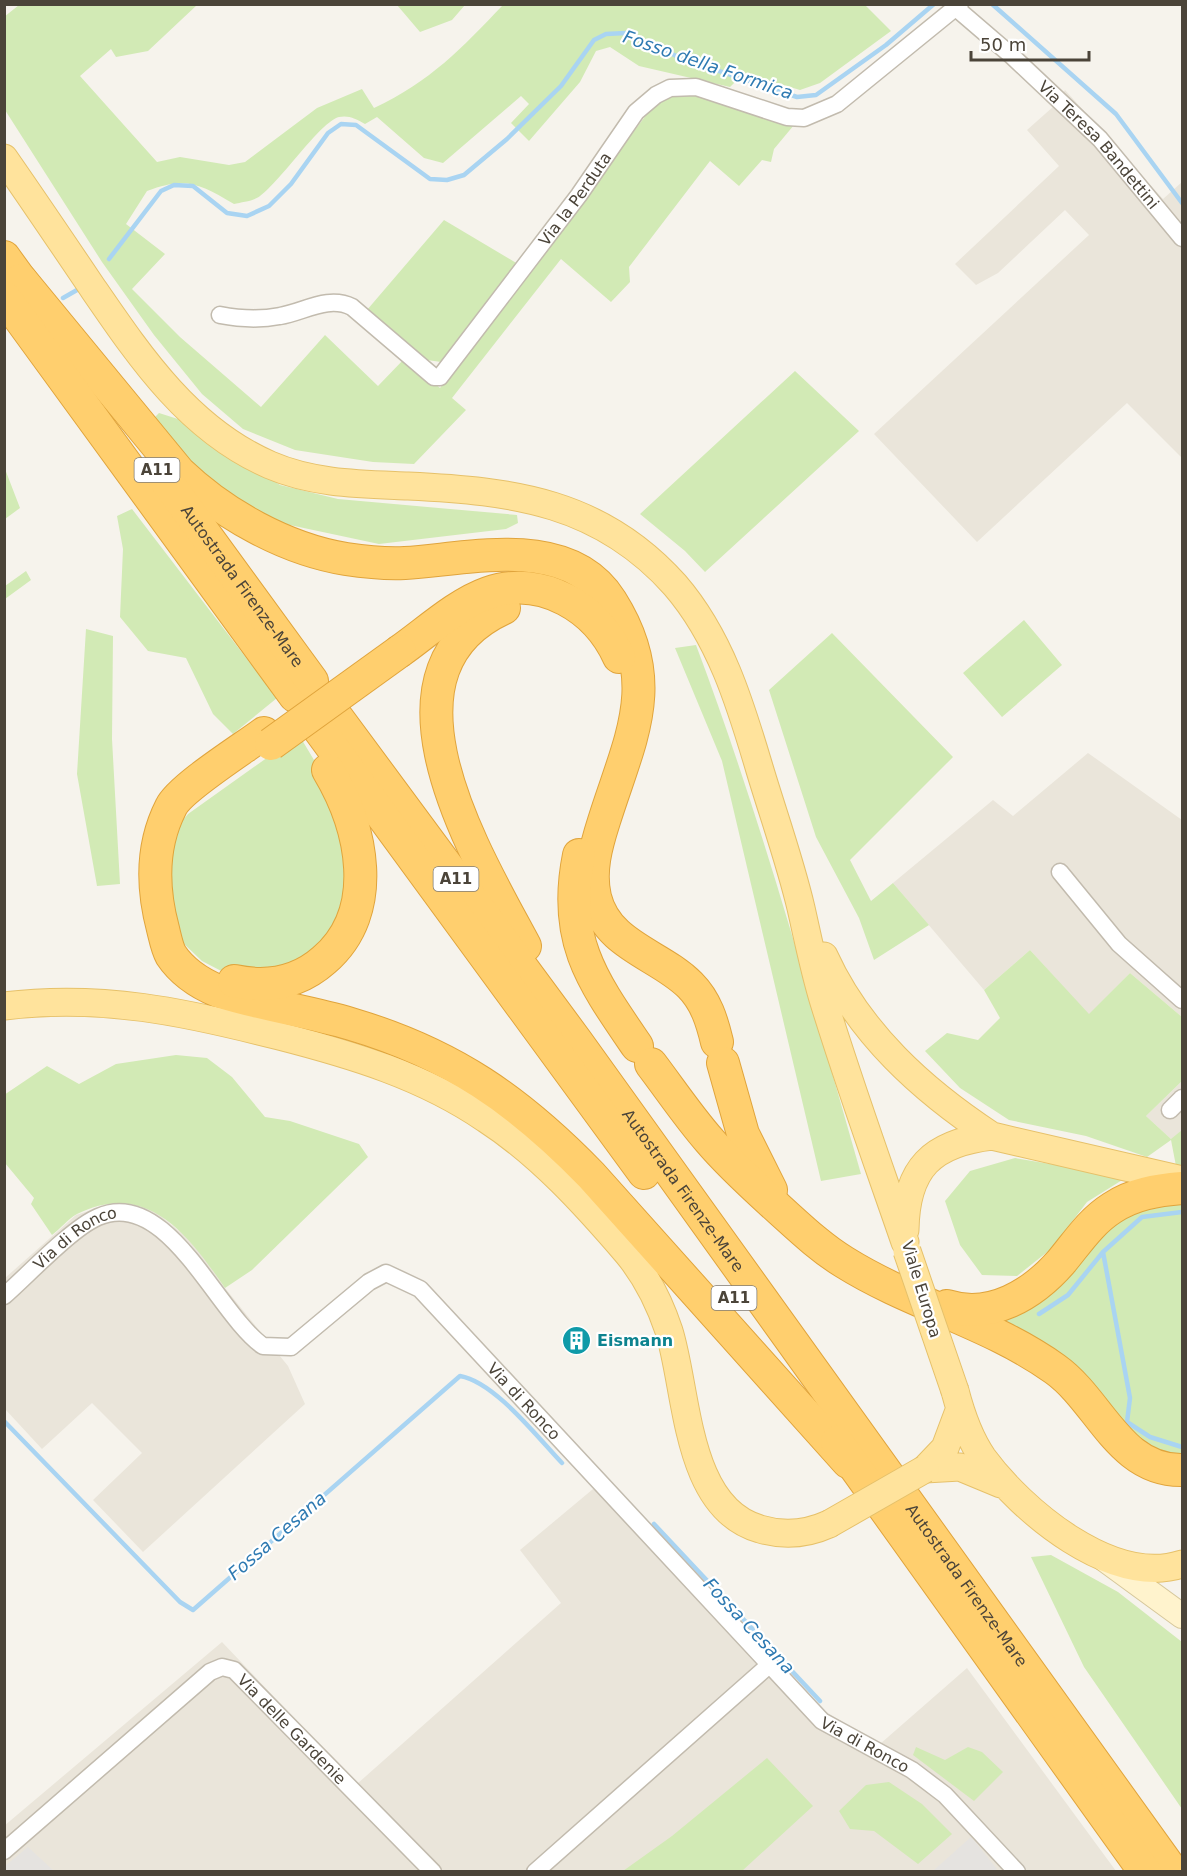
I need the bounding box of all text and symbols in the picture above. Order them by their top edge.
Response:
scale bar [971,24,1090,62]
water label: Fosso della Formica [620,26,796,103]
text: 50 m [980,34,1026,55]
street label: Via Teresa Bandettini [1034,77,1163,213]
street label: Via la Perduta [535,149,615,250]
road number: A11 [134,458,180,482]
street label: Autostrada Firenze-Mare [177,501,308,671]
road number: A11 [434,867,478,891]
street label: Autostrada Firenze-Mare [618,1106,748,1276]
street label: Via di Ronco [30,1203,118,1274]
street label: Viale Europa [898,1238,945,1340]
road number: A11 [712,1286,756,1310]
building icon: Eismann [560,1324,592,1356]
place label: Eismann [597,1331,673,1350]
street label: Via di Ronco [483,1359,564,1444]
water label: Fossa Cesana [223,1487,330,1584]
street label: Autostrada Firenze-Mare [902,1500,1031,1670]
water label: Fossa Cesana [700,1573,799,1678]
street label: Via delle Gardenie [233,1670,350,1788]
street label: Via di Ronco [817,1713,913,1777]

